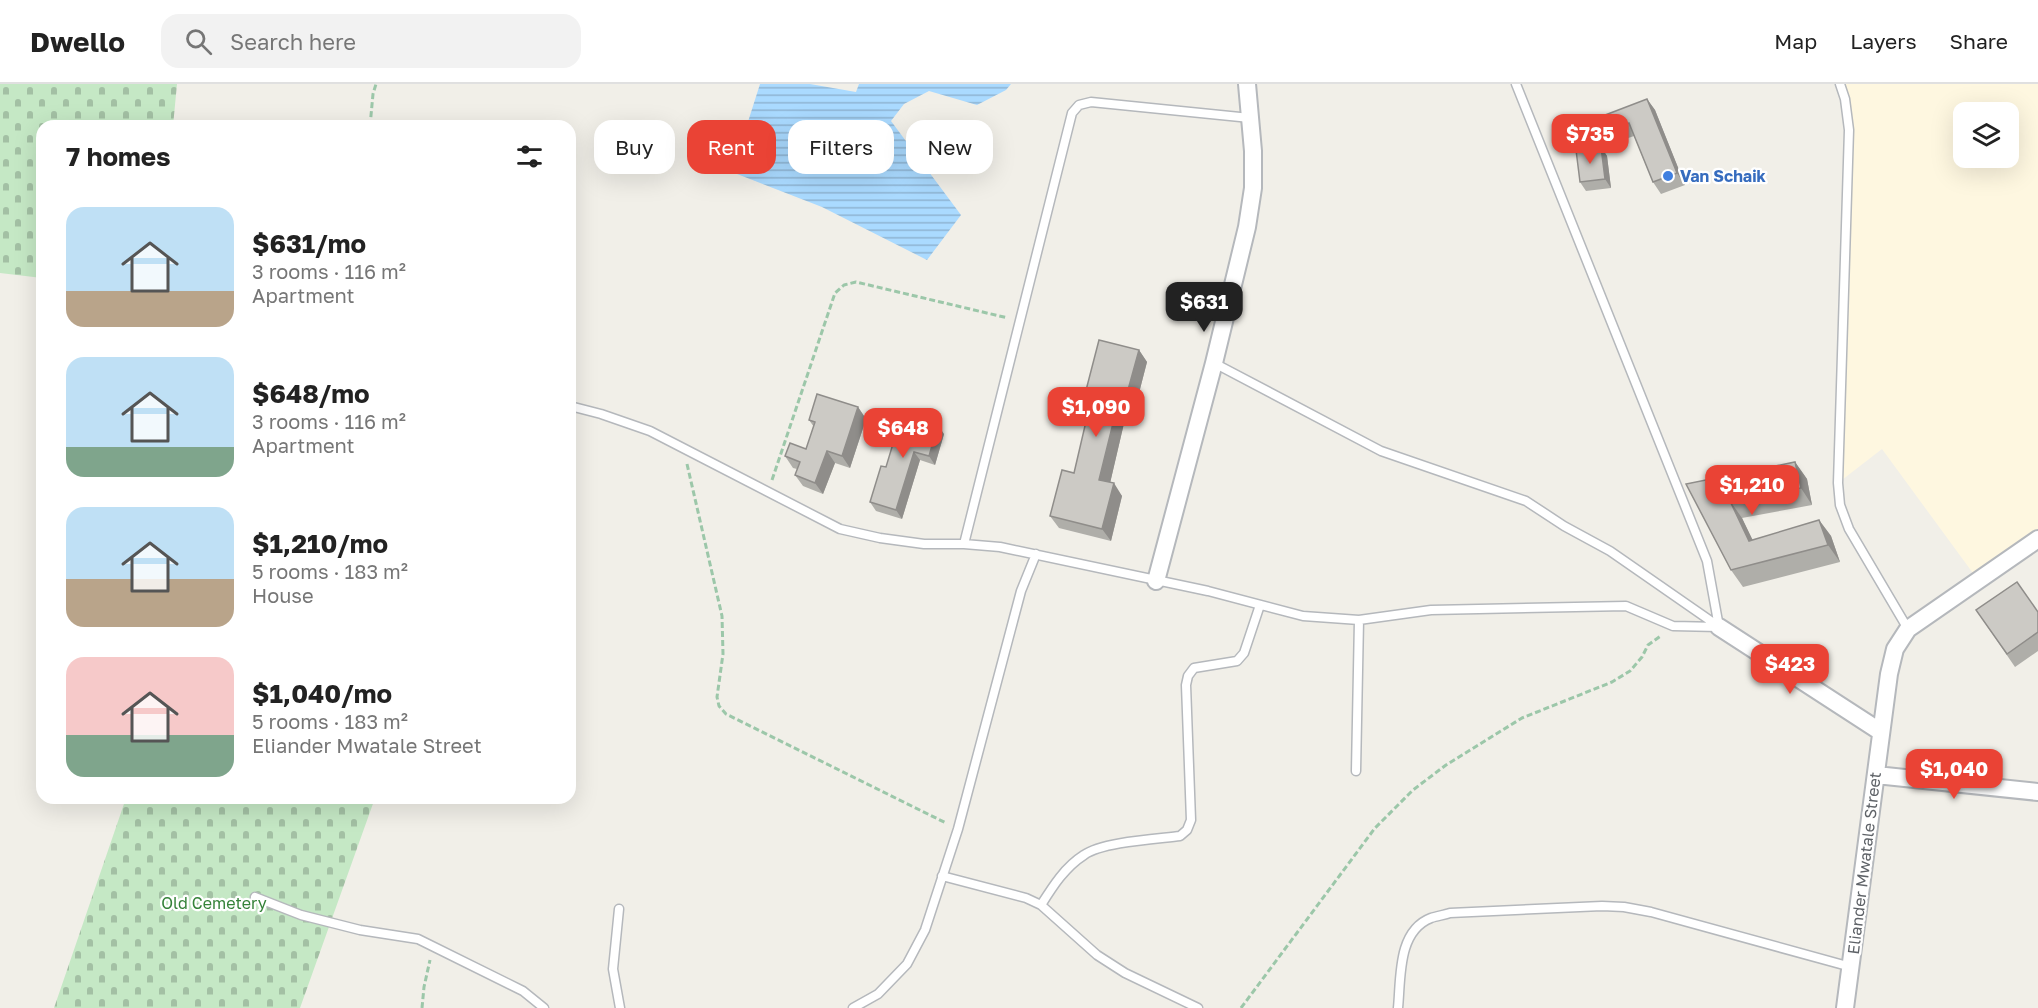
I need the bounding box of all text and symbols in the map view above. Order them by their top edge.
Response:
search box [161,14,581,68]
text: Dwello [30,25,125,58]
icon: search [182,25,215,58]
text: Search here [230,28,356,55]
text: Map [1774,28,1817,54]
text: Layers [1850,28,1917,54]
text: Share [1950,28,2008,54]
map controls [1953,102,2019,168]
button: layers [1953,102,2019,168]
pin: $735 [1554,114,1626,165]
chip: Buy [594,120,675,174]
chip: Rent [687,120,776,174]
chip: Filters [788,120,894,174]
chip: New [906,120,993,174]
text: $735 [1566,121,1614,145]
icon: filters [513,140,546,173]
text: 7 homes [66,141,171,172]
place label: Van Schaik [1680,166,1767,186]
marker: Van Schaik [1661,169,1675,183]
text: $631/mo [252,228,366,259]
icon: home [114,231,186,303]
text: 3 rooms · 116 m² [252,259,406,283]
pin: $631 [1168,282,1240,333]
text: Apartment [252,283,355,307]
text: $631 [1180,289,1228,313]
text: $648/mo [252,378,370,409]
icon: home [114,381,186,453]
pin: $1,090 [1047,387,1145,438]
text: $1,090 [1062,394,1130,418]
pin: $648 [867,408,939,459]
text: 3 rooms · 116 m² [252,409,406,433]
text: $648 [877,415,929,439]
text: Apartment [252,433,355,457]
pin: $1,210 [1703,465,1801,516]
text: $1,210 [1719,472,1785,496]
text: $1,210/mo [252,528,388,559]
icon: home [114,531,186,603]
text: 5 rooms · 183 m² [252,559,408,583]
text: House [252,583,314,607]
pin: $423 [1754,644,1826,695]
text: $423 [1765,651,1815,675]
text: $1,040/mo [252,678,392,709]
icon: home [114,681,186,753]
text: 5 rooms · 183 m² [252,709,408,733]
text: Eliander Mwatale Street [252,733,482,757]
pin: $1,040 [1905,749,2003,800]
text: $1,040 [1920,756,1988,780]
street label: Eliander Mwatale Street [1843,771,1885,955]
park label: Old Cemetery [161,893,267,913]

